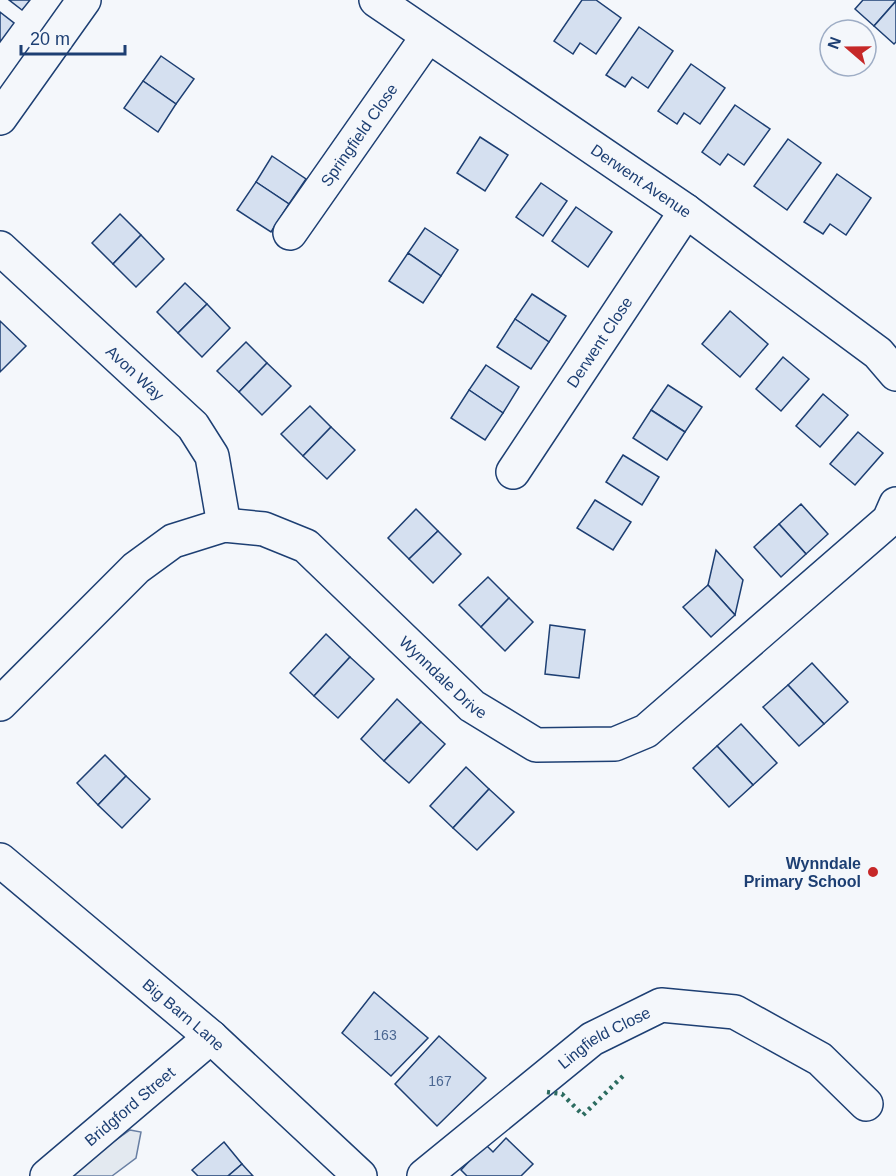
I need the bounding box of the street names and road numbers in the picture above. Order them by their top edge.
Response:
street label: Springfield Close [317,80,401,189]
street label: Derwent Avenue [588,141,695,221]
street label: Derwent Close [563,293,635,390]
street label: Avon Way [103,342,168,403]
street label: Wynndale Drive [396,633,490,722]
street label: Big Barn Lane [140,975,228,1054]
street label: Lingfield Close [555,1003,653,1072]
street label: Bridgford Street [81,1063,178,1149]

